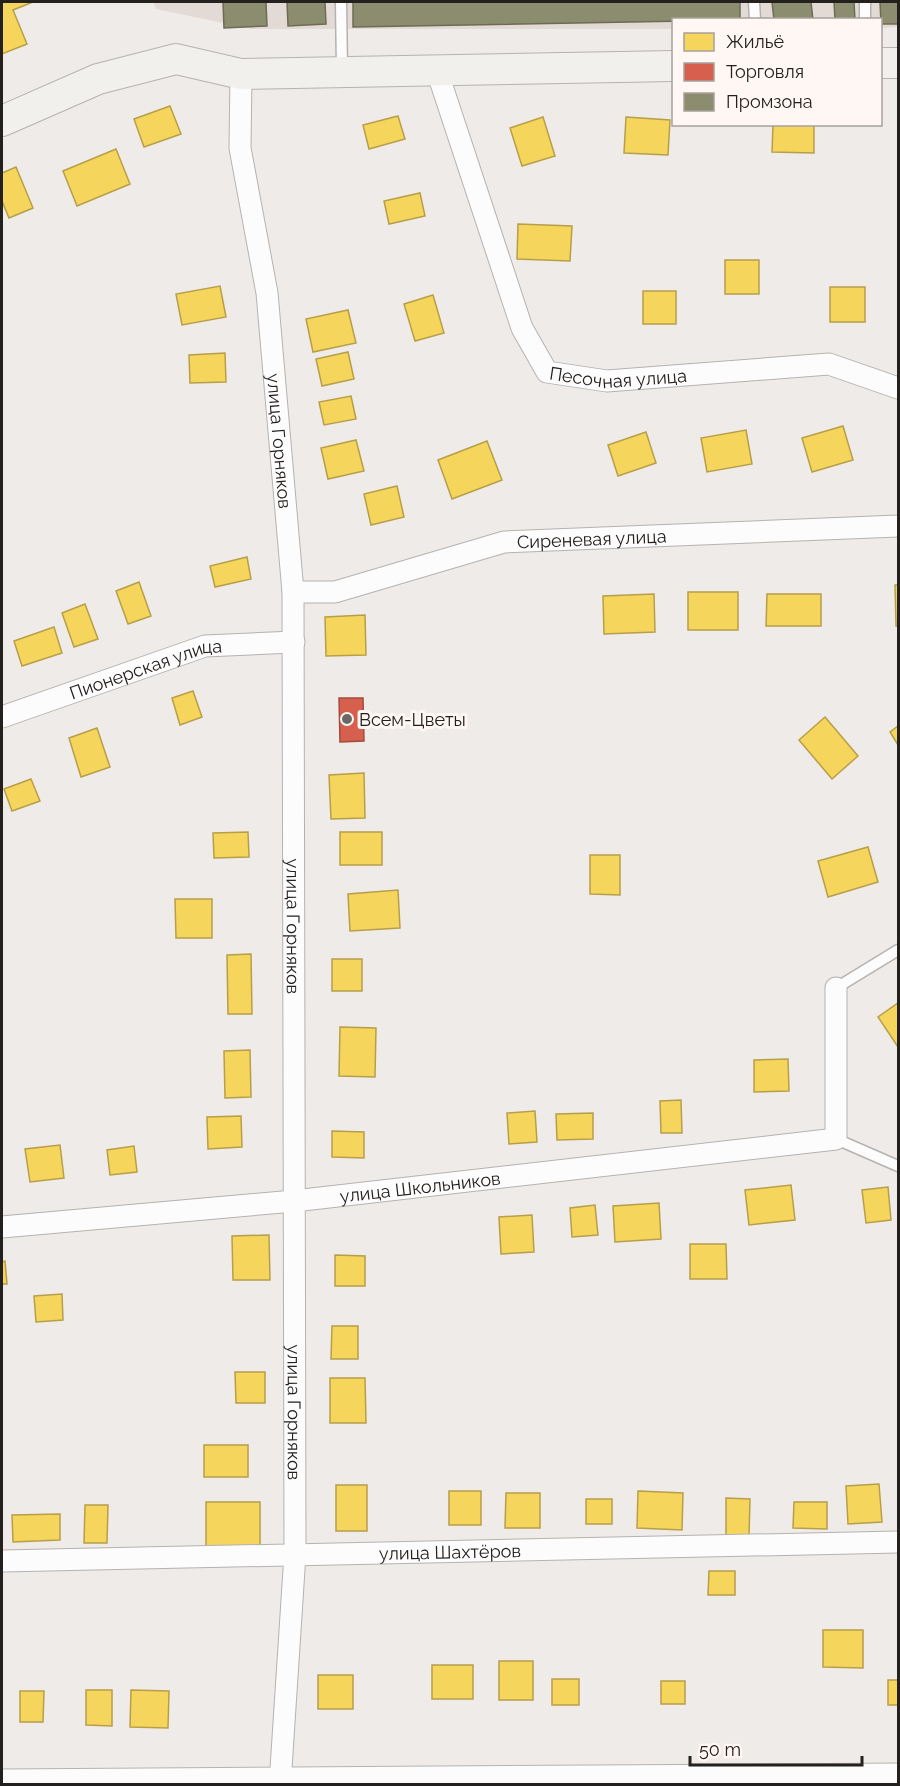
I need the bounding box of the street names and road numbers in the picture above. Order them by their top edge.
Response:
street label: Песочная улица [548,362,688,392]
street label: улица Горняков [264,372,296,509]
street label: Сиреневая улица [516,525,667,552]
street label: Пионерская улица [67,635,222,703]
street label: улица Горняков [283,858,304,994]
street label: улица Школьников [338,1167,502,1206]
street label: улица Горняков [284,1344,305,1480]
street label: улица Шахтёров [379,1539,521,1564]

